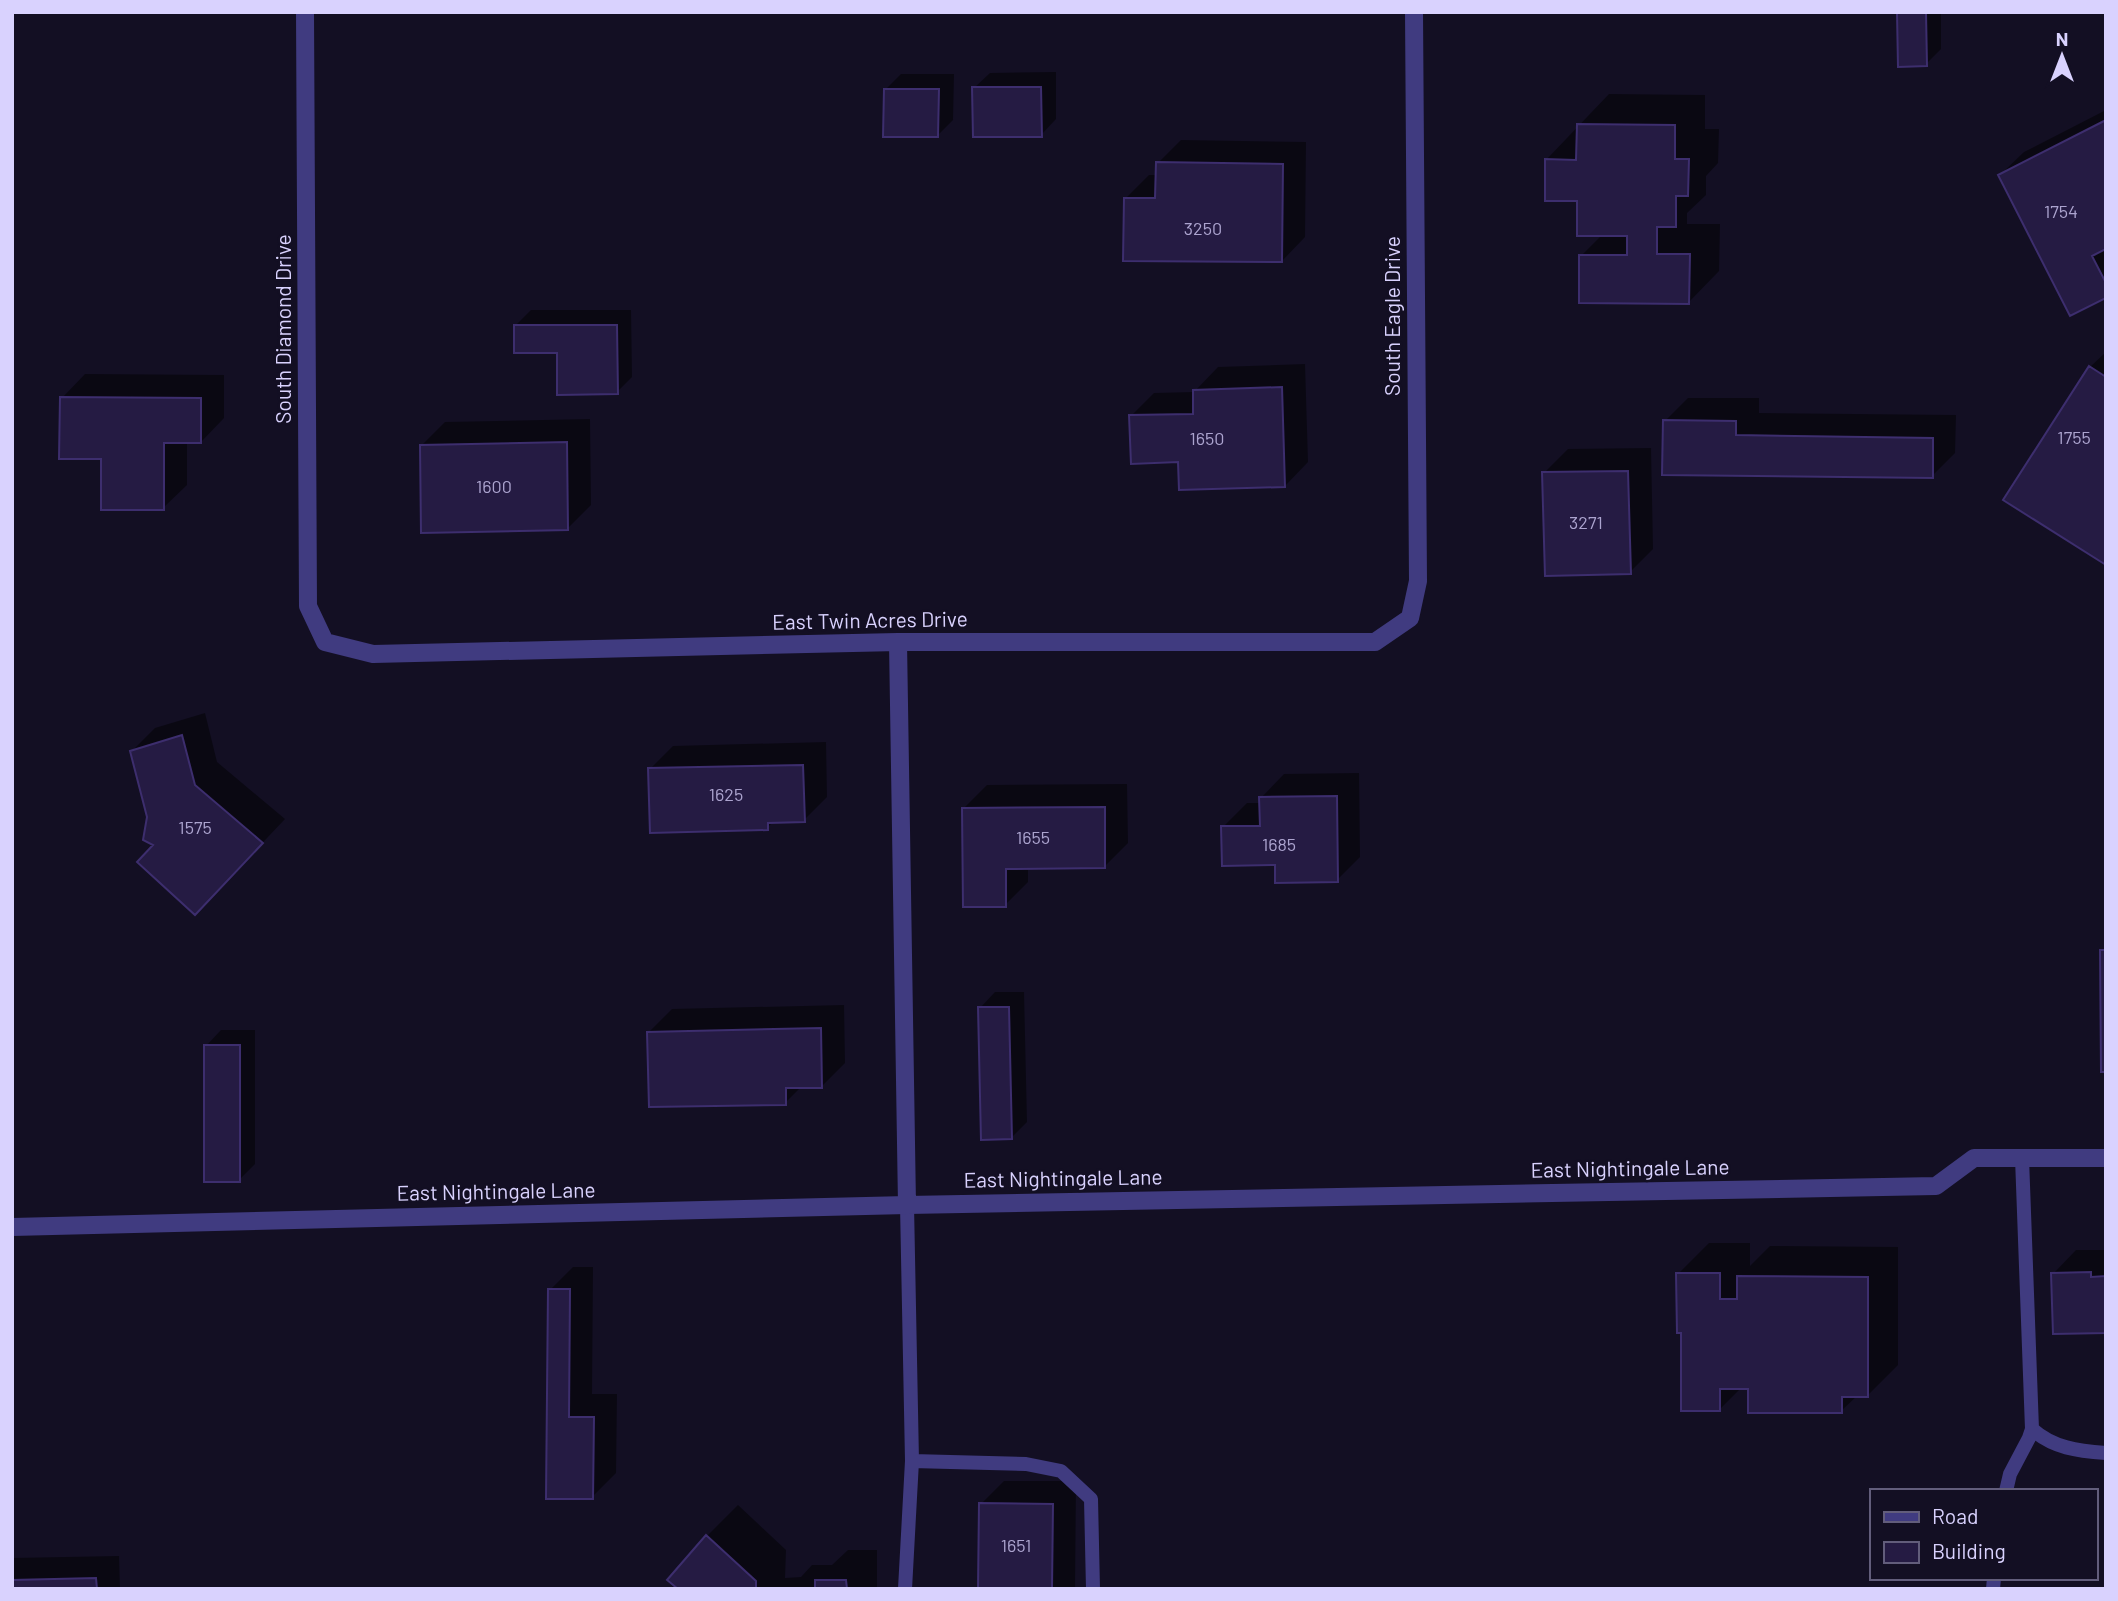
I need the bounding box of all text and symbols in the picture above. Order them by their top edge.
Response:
north arrow [2027,21,2097,91]
text: N [2056,27,2068,50]
house number: 1754 [2044,200,2078,222]
house number: 3250 [1184,217,1222,239]
street label: South Diamond Drive [270,234,295,424]
street label: South Eagle Drive [1379,236,1404,396]
house number: 1755 [2057,426,2091,448]
house number: 1650 [1190,427,1225,449]
house number: 1600 [476,475,512,497]
house number: 3271 [1569,511,1603,533]
street label: East Twin Acres Drive [772,605,968,634]
house number: 1625 [709,783,743,805]
house number: 1575 [178,816,212,838]
house number: 1655 [1016,826,1050,848]
house number: 1685 [1262,833,1296,855]
street label: East Nightingale Lane [1530,1153,1730,1182]
street label: East Nightingale Lane [963,1163,1163,1192]
street label: East Nightingale Lane [396,1176,596,1205]
legend [1870,1489,2097,1580]
text: Road [1932,1503,1978,1528]
house number: 1651 [1001,1534,1031,1556]
text: Building [1932,1538,2006,1563]

